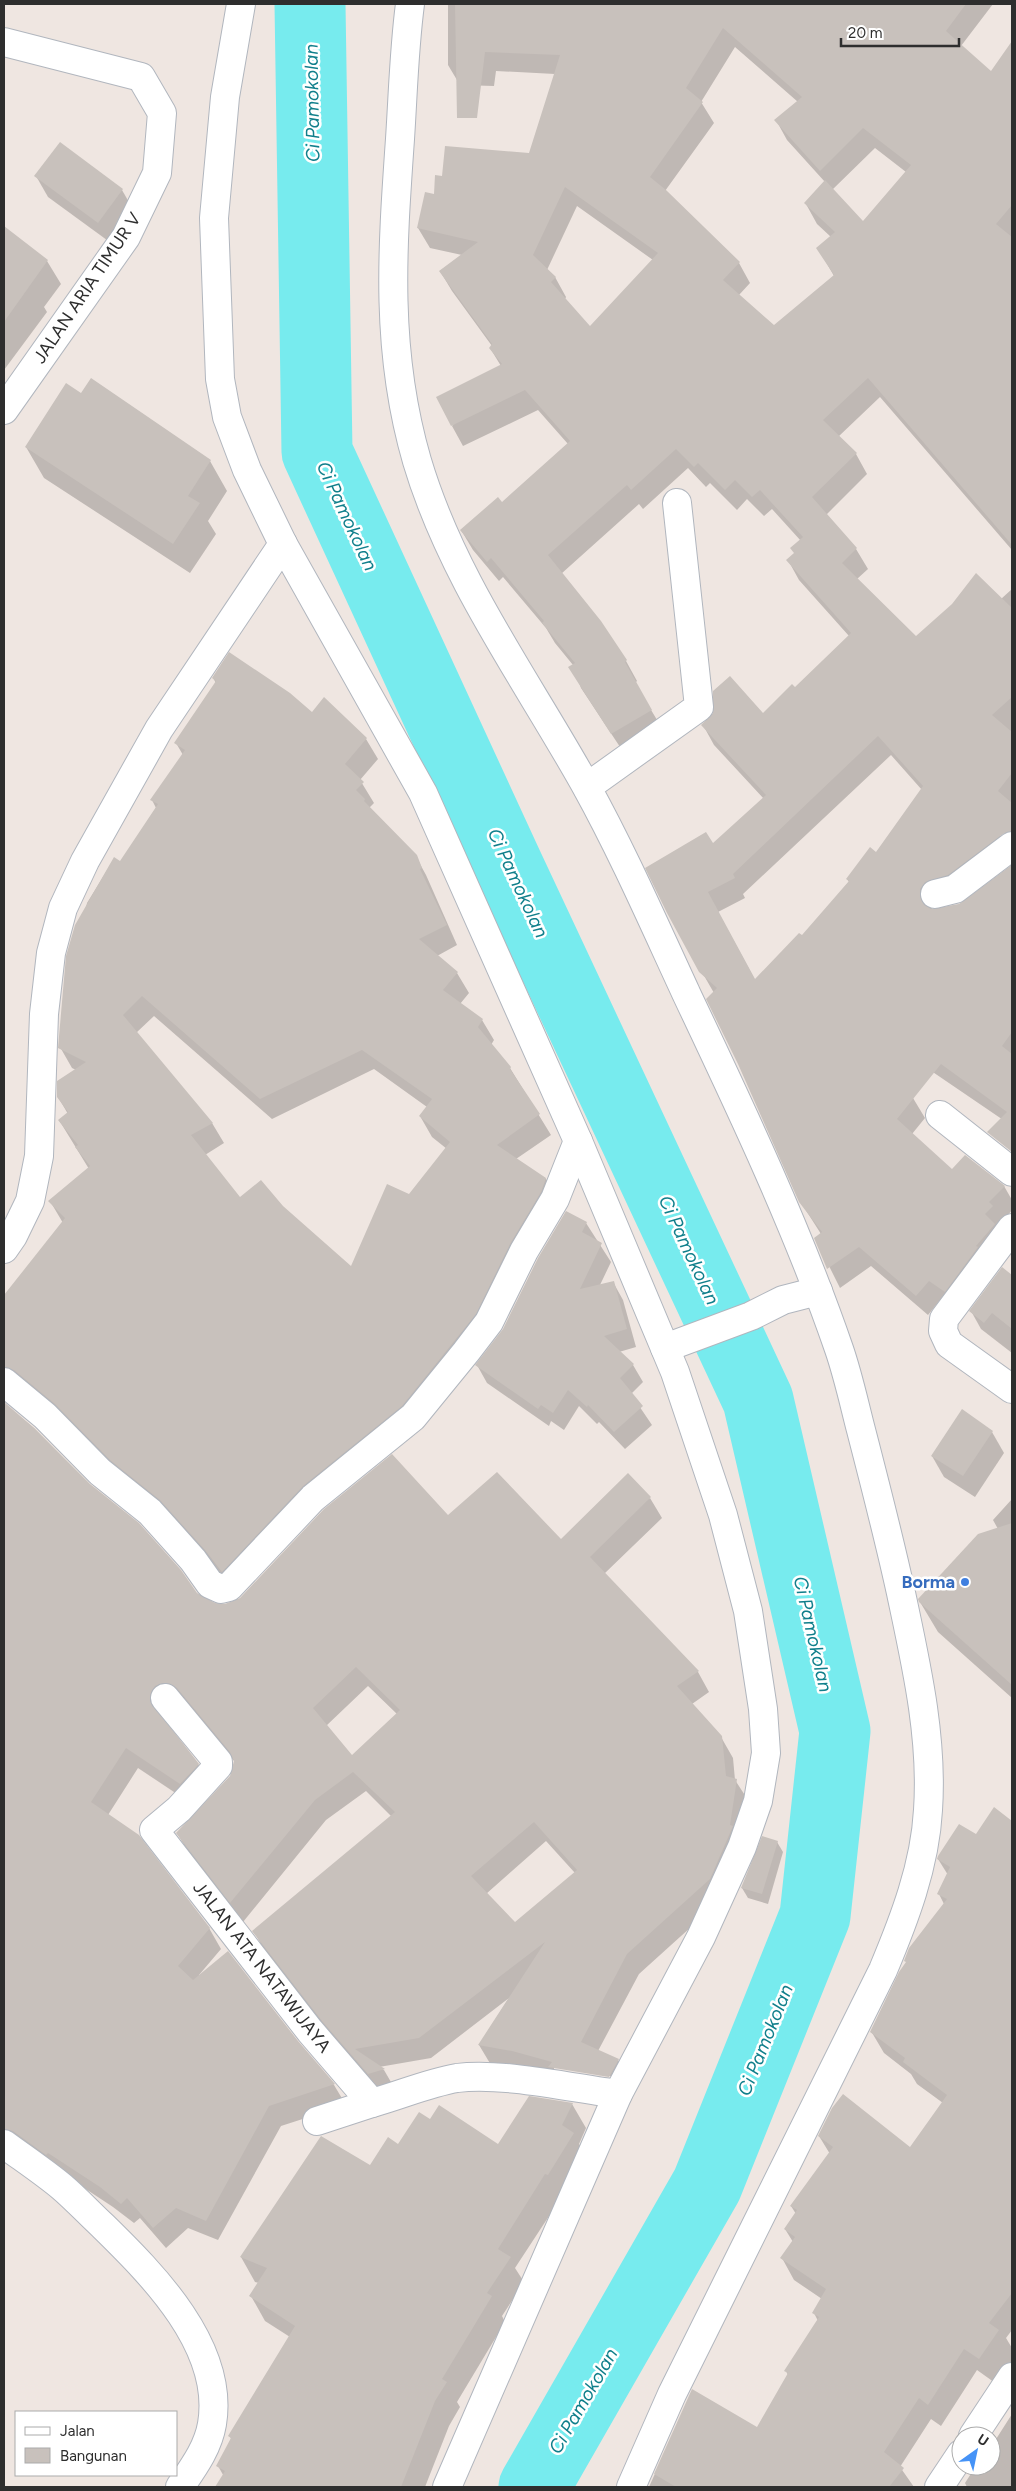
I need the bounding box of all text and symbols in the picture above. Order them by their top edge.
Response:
scale bar [841,15,958,47]
text: 20 m [848,24,882,42]
water label: Ci Pamokolan [299,43,325,162]
street label: JALAN ARIA TIMUR V [28,208,146,368]
water label: Ci Pamokolan [312,458,383,575]
water label: Ci Pamokolan [483,825,554,942]
water label: Ci Pamokolan [654,1192,725,1309]
place label: Borma [901,1571,955,1593]
water label: Ci Pamokolan [789,1574,838,1694]
marker: Borma [959,1576,971,1588]
street label: JALAN ATA NATAWIJAYA [188,1877,336,2057]
water label: Ci Pamokolan [732,1981,798,2099]
water label: Ci Pamokolan [544,2344,623,2458]
legend [15,2411,178,2476]
text: Jalan [60,2422,95,2440]
north arrow [951,2426,1001,2476]
text: U [974,2431,992,2450]
text: Bangunan [60,2447,127,2465]

